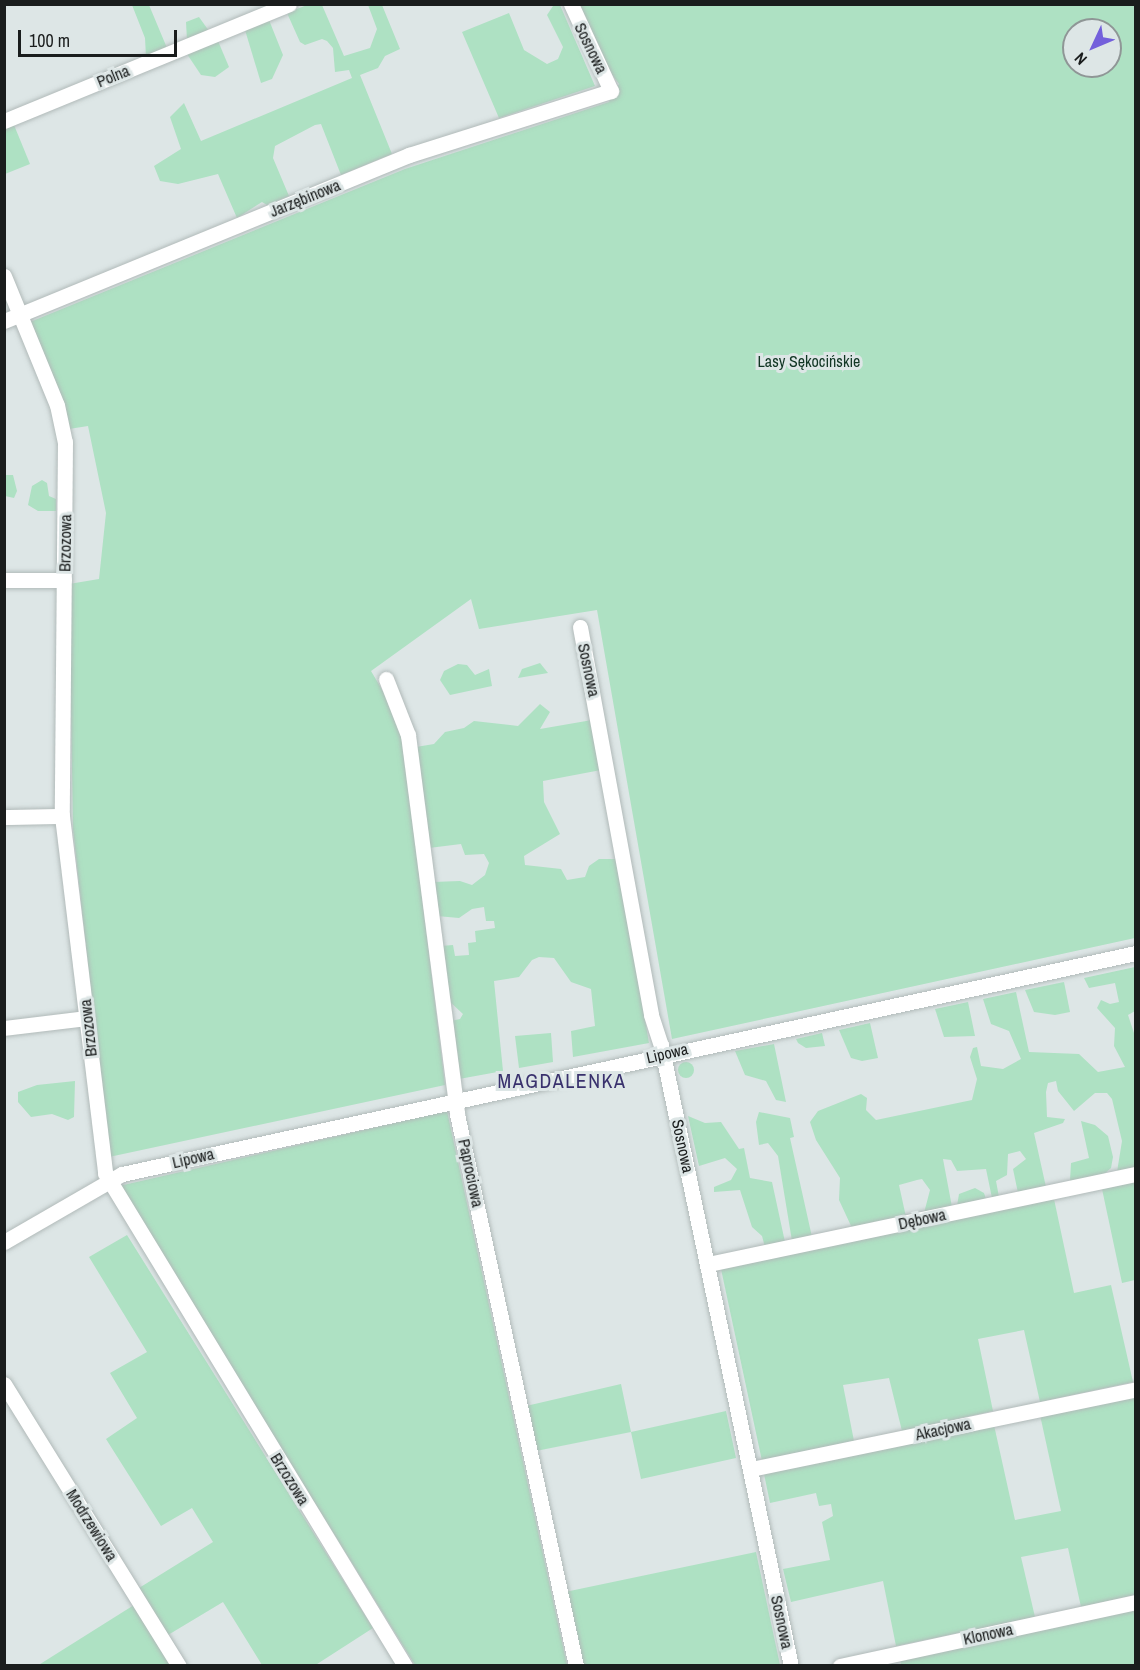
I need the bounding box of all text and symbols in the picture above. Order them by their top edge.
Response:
scale bar [21,18,180,56]
north arrow [1062,18,1122,78]
street label: Sosnowa [571,20,611,76]
text: 100 m [29,28,70,53]
text: N [1069,48,1092,70]
street label: Polna [94,61,132,91]
street label: Jarzębinowa [267,175,343,221]
park label: Lasy Sękocińskie [758,351,860,371]
street label: Brzozowa [55,514,75,572]
street label: Sosnowa [574,642,604,698]
street label: Brzozowa [75,998,101,1058]
street label: Lipowa [644,1039,690,1067]
district label: MAGDALENKA [498,1068,626,1092]
street label: Sosnowa [668,1118,698,1174]
street label: Paprociowa [454,1137,488,1209]
street label: Lipowa [170,1144,216,1172]
street label: Dębowa [896,1205,948,1233]
street label: Akacjowa [914,1414,972,1444]
street label: Brzozowa [267,1449,313,1509]
street label: Modrzewiowa [62,1486,122,1564]
street label: Sosnowa [767,1594,797,1650]
street label: Klonowa [961,1619,1015,1649]

